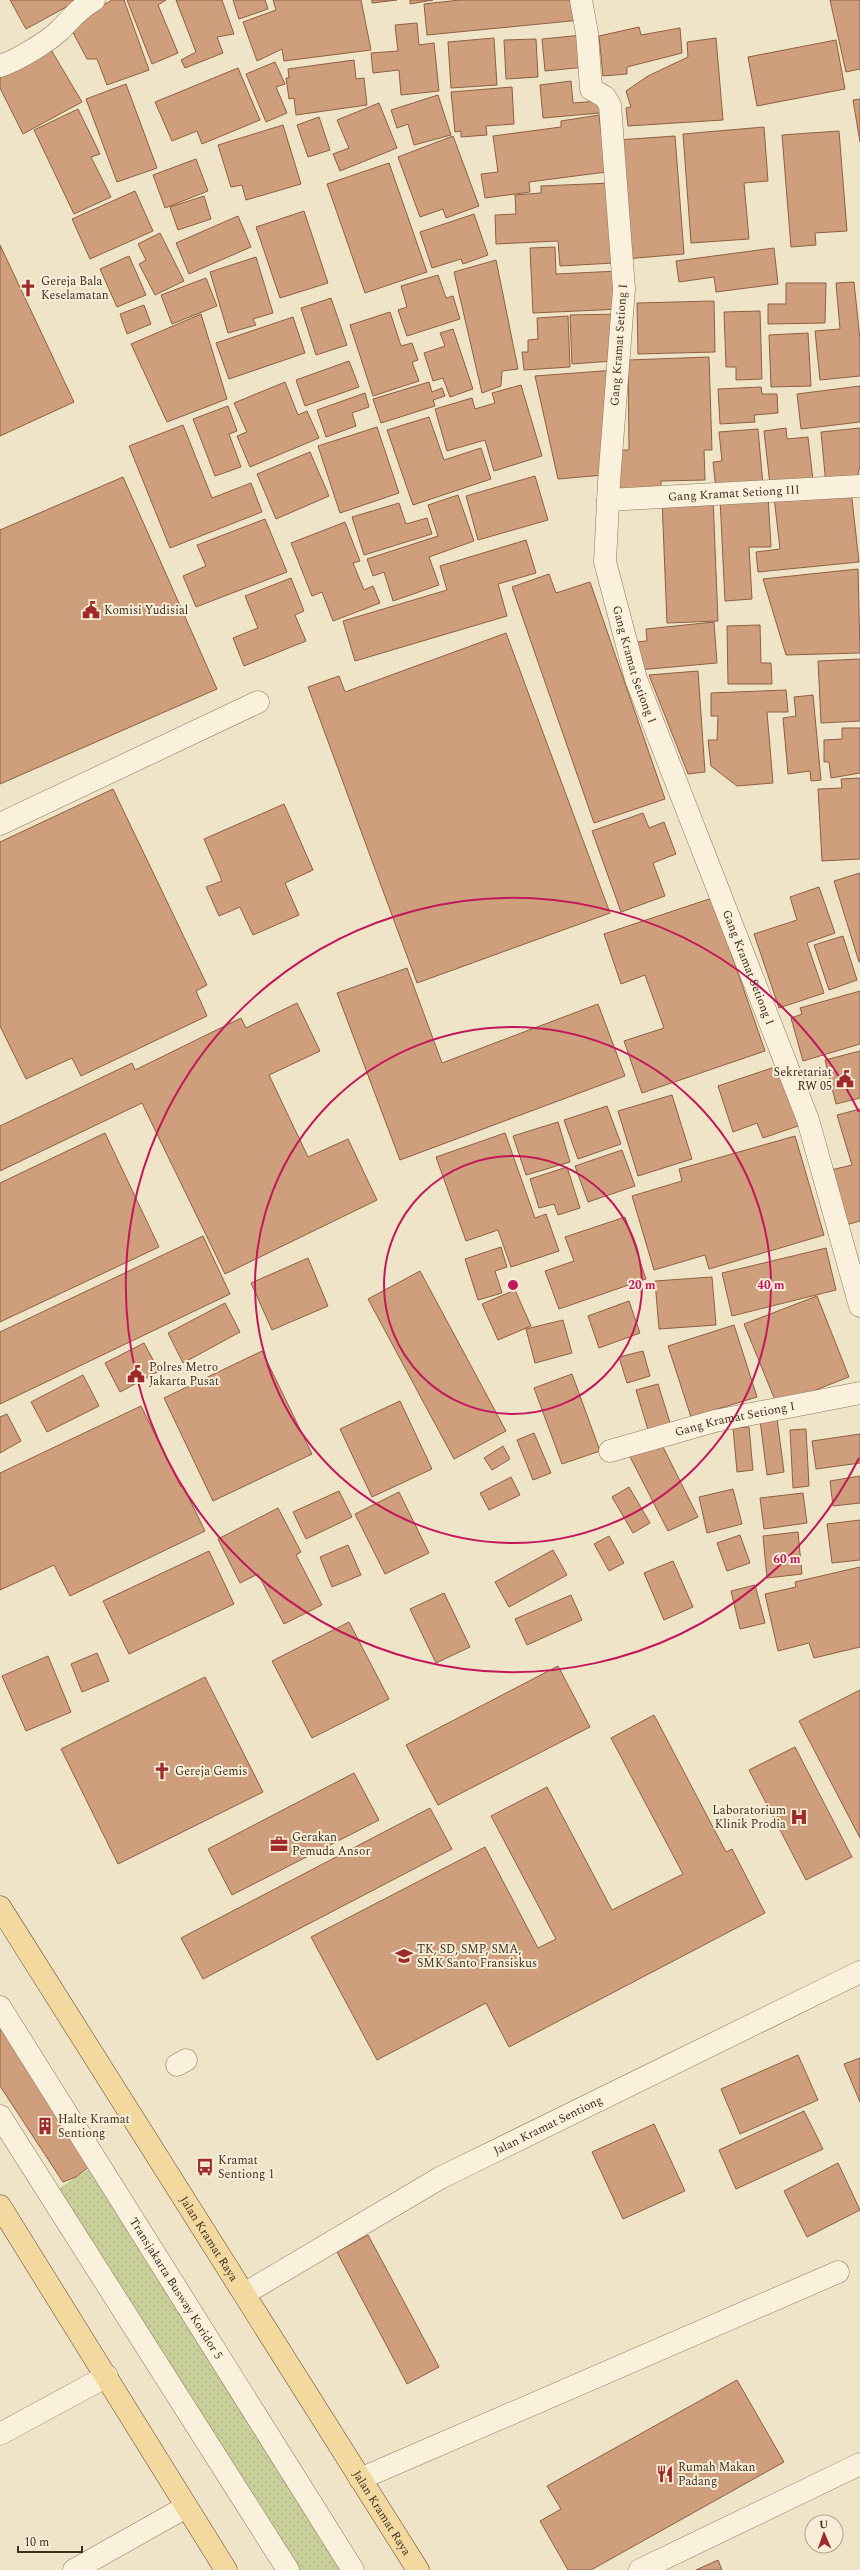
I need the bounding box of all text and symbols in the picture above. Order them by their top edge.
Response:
place label: Gereja Bala Keselamatan [41,272,109,305]
church icon: Gereja Bala Keselamatan [18,278,38,298]
street label: Gang Kramat Setiong I [605,283,633,407]
street label: Gang Kramat Setiong III [667,480,800,506]
public building icon: Komisi Yudisial [81,600,101,620]
place label: Komisi Yudisial [104,601,188,620]
street label: Gang Kramat Setiong I [607,603,662,726]
street label: Gang Kramat Setiong I [717,907,780,1028]
place label: Sekretariat RW 05 [774,1063,832,1096]
public building icon: Sekretariat RW 05 [835,1069,855,1089]
text: 20 m [628,1276,656,1295]
text: 40 m [757,1276,785,1295]
centre of rings [506,1278,520,1292]
place label: Polres Metro Jakarta Pusat [149,1358,219,1391]
public building icon: Polres Metro Jakarta Pusat [126,1364,146,1384]
street label: Gang Kramat Setiong I [673,1396,796,1442]
text: 60 m [773,1550,801,1569]
church icon: Gereja Gemis [152,1761,172,1781]
place label: Gereja Gemis [175,1762,247,1781]
place label: Laboratorium Klinik Prodia [712,1801,786,1834]
hospital icon: Laboratorium Klinik Prodia [789,1807,809,1827]
place label: Gerakan Pemuda Ansor [292,1828,371,1861]
office icon: Gerakan Pemuda Ansor [269,1834,289,1854]
place label: TK, SD, SMP, SMA, SMK Santo Fransiskus [417,1940,537,1973]
school or university icon: TK, SD, SMP, SMA, SMK Santo Fransiskus [394,1946,414,1966]
street label: Jalan Kramat Sentiong [490,2090,606,2160]
place label: Halte Kramat Sentiong [58,2110,130,2143]
building icon: Halte Kramat Sentiong [35,2116,55,2136]
place label: Kramat Sentiong 1 [218,2151,274,2184]
bus stop icon: Kramat Sentiong 1 [195,2157,215,2177]
street label: Jalan Kramat Raya [175,2192,243,2285]
street label: Transjakarta Busway Koridor 5 [125,2214,228,2363]
place label: Rumah Makan Padang [678,2458,755,2491]
restaurant icon: Rumah Makan Padang [655,2464,675,2484]
street label: Jalan Kramat Raya [348,2466,416,2559]
north arrow [804,2514,844,2554]
text: U [819,2516,829,2533]
scale bar [18,2528,82,2554]
text: 10 m [24,2533,49,2552]

